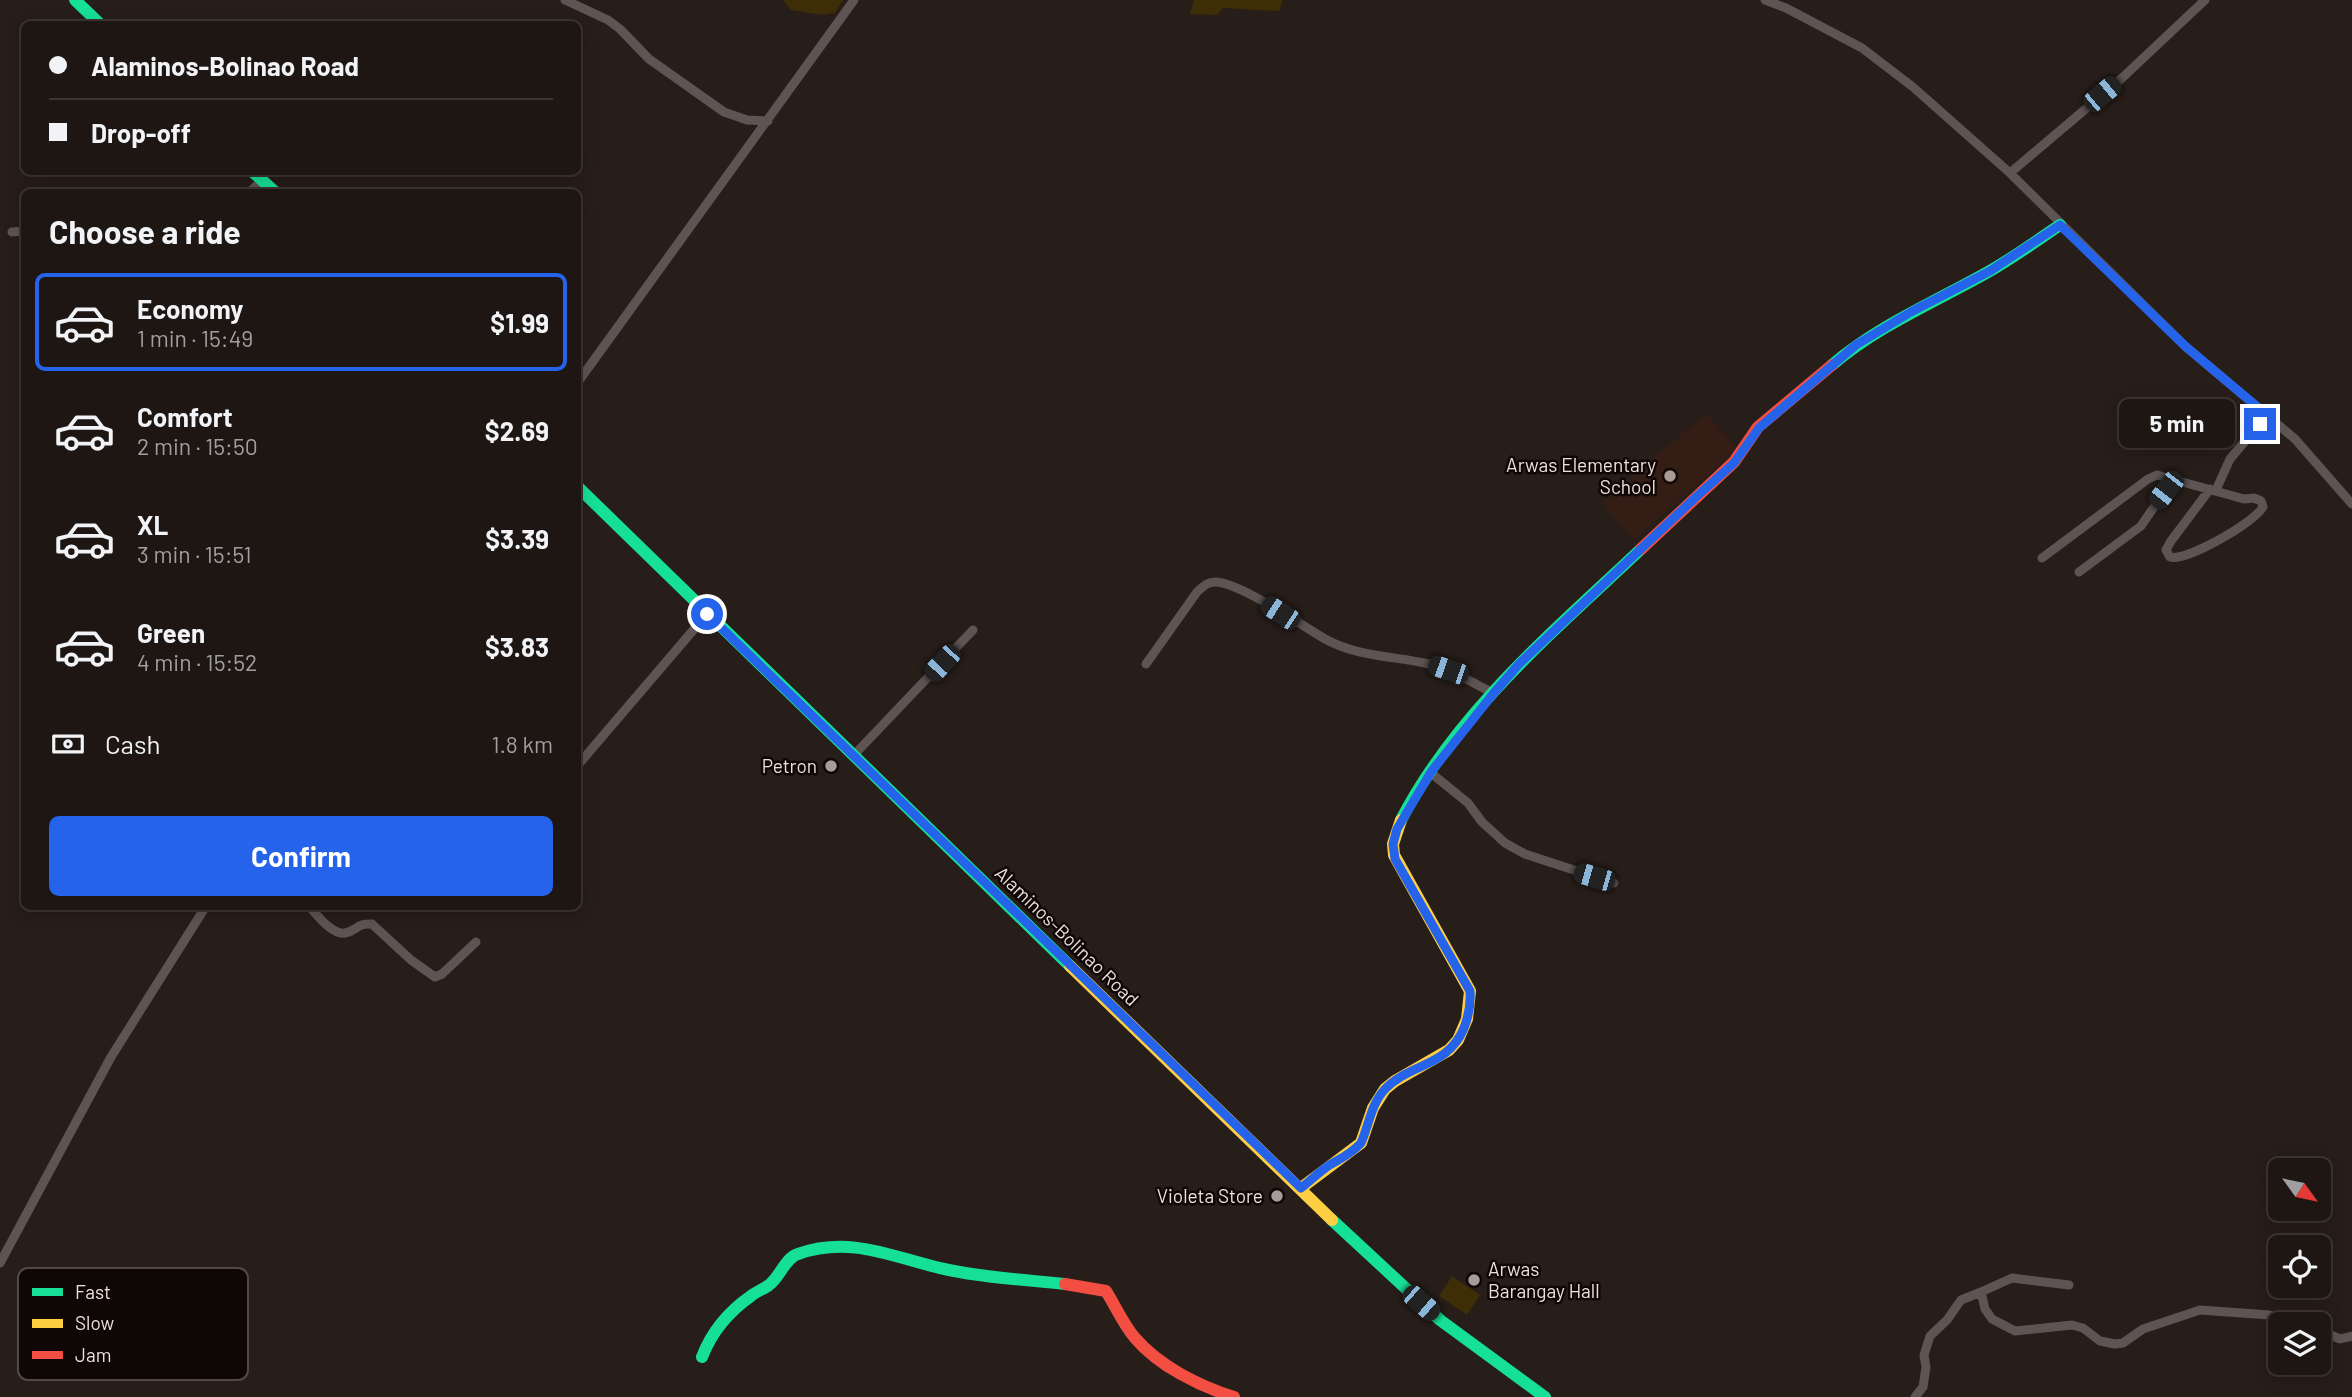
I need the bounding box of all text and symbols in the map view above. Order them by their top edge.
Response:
text: Alaminos-Bolinao Road [91,50,359,81]
car [2080,72,2125,116]
text: Drop-off [91,117,191,148]
text: Choose a ride [49,212,241,250]
icon: car [53,291,116,354]
text: Economy [137,293,243,324]
text: $1.99 [490,307,549,338]
text: 1 min · 15:49 [137,324,253,352]
icon: car [53,399,116,462]
callout: 5 min [2120,400,2236,448]
text: Comfort [137,401,233,432]
route end [2244,408,2276,440]
text: 5 min [2150,409,2204,437]
text: $2.69 [485,415,549,446]
text: 2 min · 15:50 [137,432,258,460]
place label: Arwas Elementary School [1506,453,1656,498]
car [2145,467,2188,513]
marker: Arwas Elementary School [1662,468,1678,484]
icon: car [53,507,116,570]
text: XL [137,509,168,540]
text: $3.39 [485,523,549,554]
text: 3 min · 15:51 [137,540,252,568]
car [1257,593,1304,633]
route start [691,598,723,630]
icon: car [53,615,116,678]
text: Green [137,617,205,648]
text: $3.83 [485,631,549,662]
car [920,640,965,686]
text: 4 min · 15:52 [137,648,257,676]
car [1425,653,1472,687]
icon: cash [49,725,87,763]
text: Cash [105,728,160,759]
text: 1.8 km [491,730,553,758]
place label: Petron [762,754,817,777]
marker: Petron [823,758,839,774]
button: Confirm [49,816,553,896]
street label: Alaminos-Bolinao Road [991,861,1144,1010]
car [1571,861,1618,893]
north arrow [2268,1158,2331,1222]
map controls [2268,1158,2331,1375]
place label: Violeta Store [1157,1184,1263,1207]
marker: Violeta Store [1269,1188,1285,1204]
button: locate [2268,1235,2331,1298]
place label: Arwas Barangay Hall [1488,1257,1600,1302]
legend [18,1268,248,1380]
marker: Arwas Barangay Hall [1466,1272,1482,1288]
text: Fast [75,1280,111,1303]
car [1399,1281,1444,1325]
text: Slow [75,1311,114,1334]
button: layers [2268,1312,2331,1375]
text: Jam [75,1343,111,1366]

